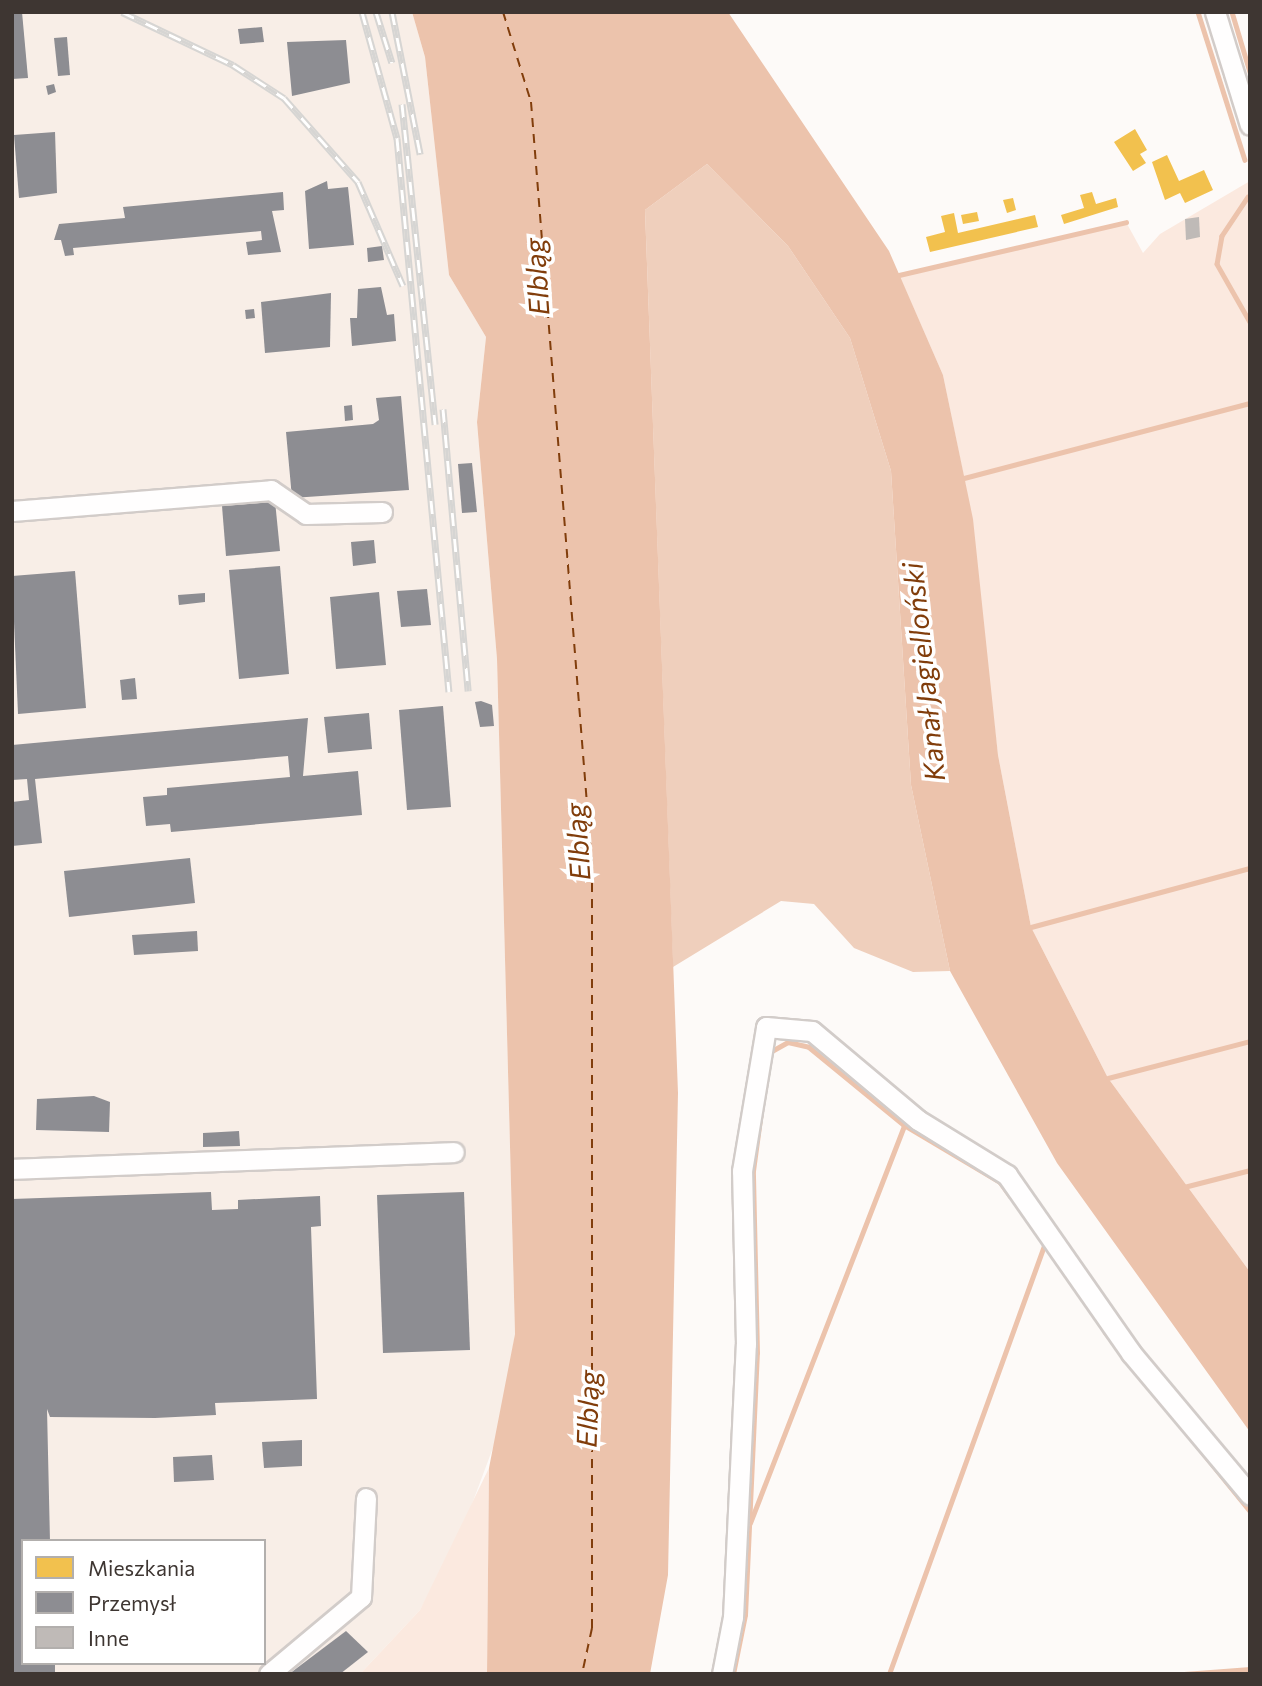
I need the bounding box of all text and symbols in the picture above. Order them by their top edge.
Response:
water label: Elbląg [517,237,555,317]
water label: Kanał Jagielloński [895,561,951,783]
water label: Elbląg [558,802,596,882]
water label: Elbląg [569,1370,605,1448]
legend [21,1539,266,1665]
text: Mieszkania [88,1555,195,1580]
text: Przemysł [88,1590,176,1615]
text: Inne [88,1625,129,1650]

